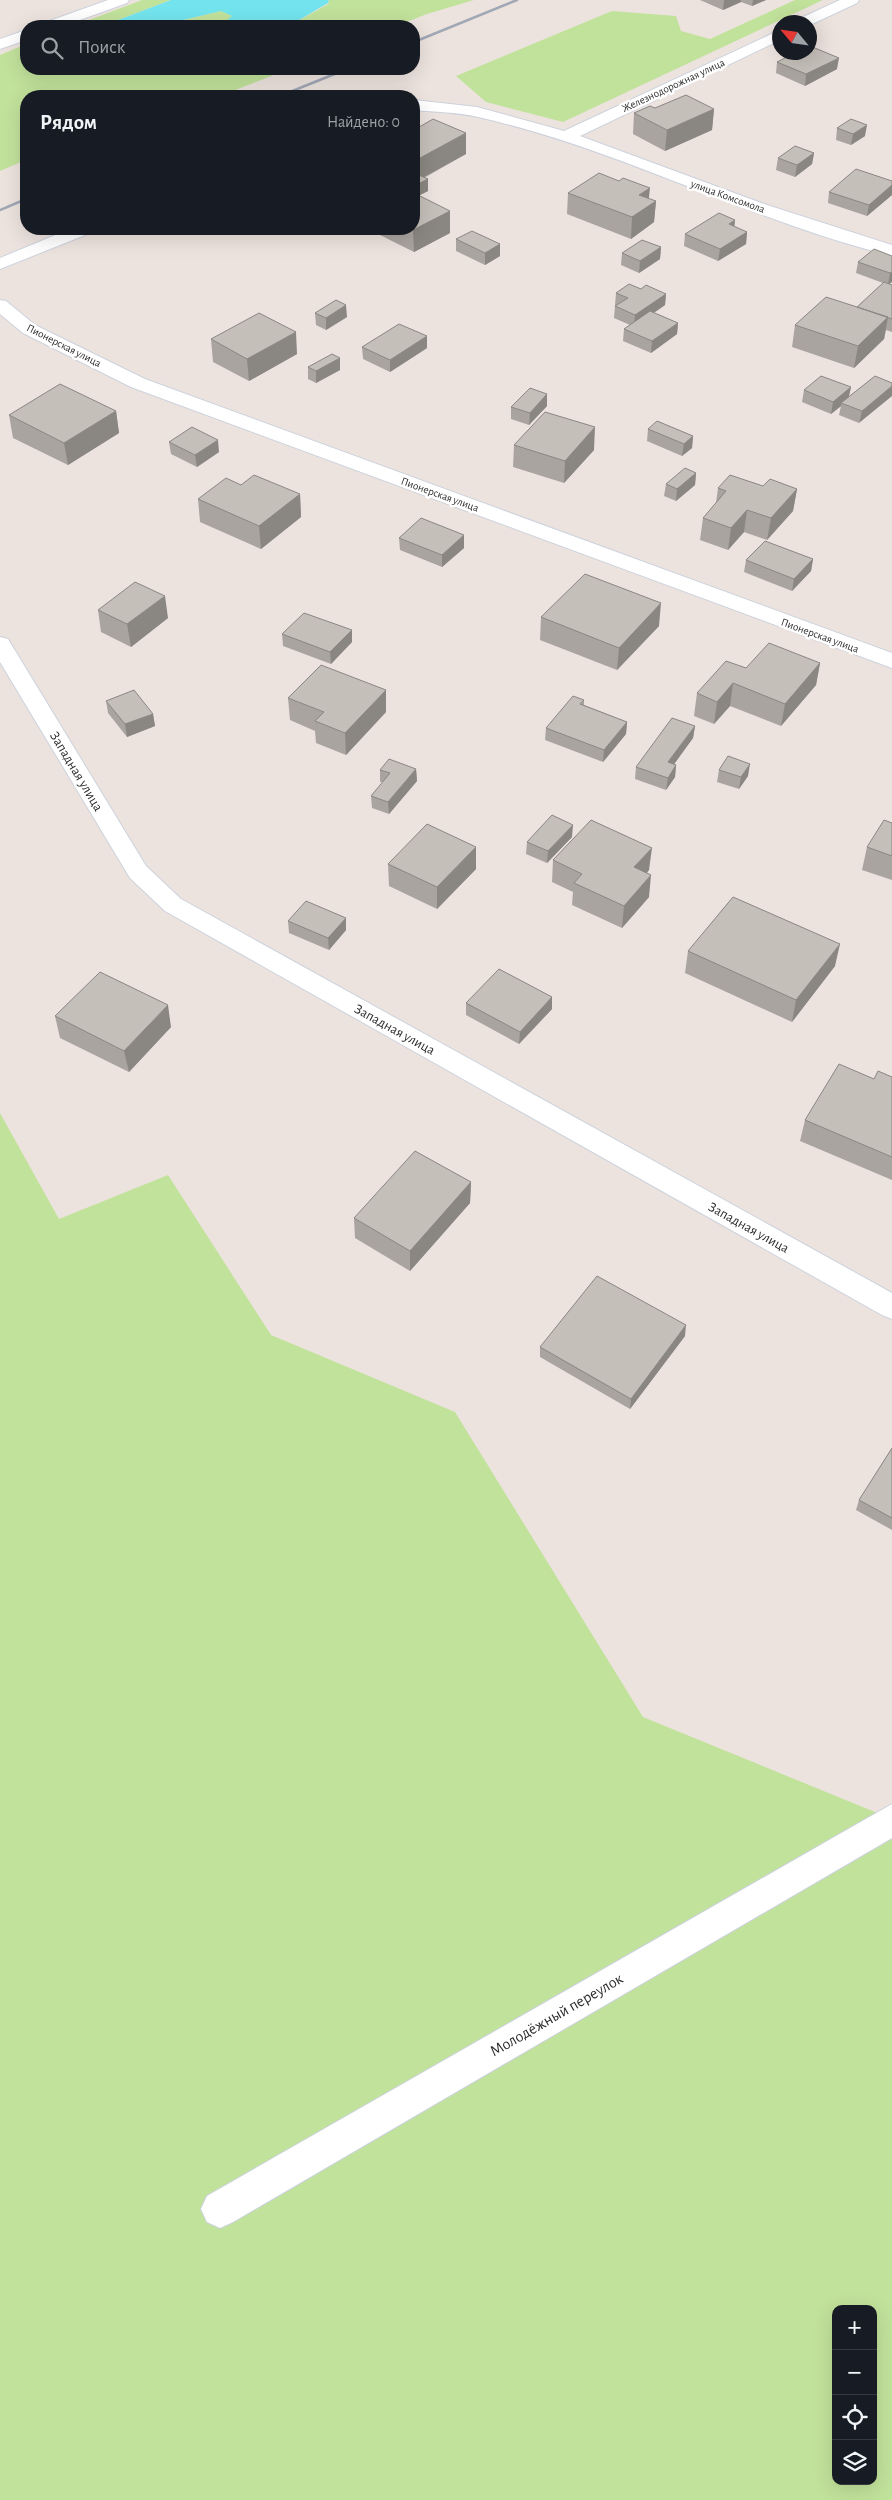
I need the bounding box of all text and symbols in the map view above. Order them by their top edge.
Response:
north arrow [772,15,817,60]
search box [20,20,420,75]
icon: search [38,34,66,62]
text: Поиск [78,38,125,57]
street label: Железнодорожная улица [620,57,726,114]
text: Рядом [40,112,97,133]
text: Найдено: 0 [327,114,400,130]
street label: улица Комсомола [688,178,766,215]
street label: Пионерская улица [25,322,103,369]
street label: Пионерская улица [399,475,480,514]
street label: Пионерская улица [779,616,860,655]
street label: Западная улица [47,729,106,814]
street label: Западная улица [352,1002,438,1058]
street label: Западная улица [706,1200,792,1256]
street label: Молодёжный переулок [487,1970,627,2060]
map controls [832,2305,877,2485]
button: + [832,2305,877,2350]
button: − [832,2350,877,2395]
button: locate [832,2395,877,2440]
button: layers [832,2440,877,2485]

